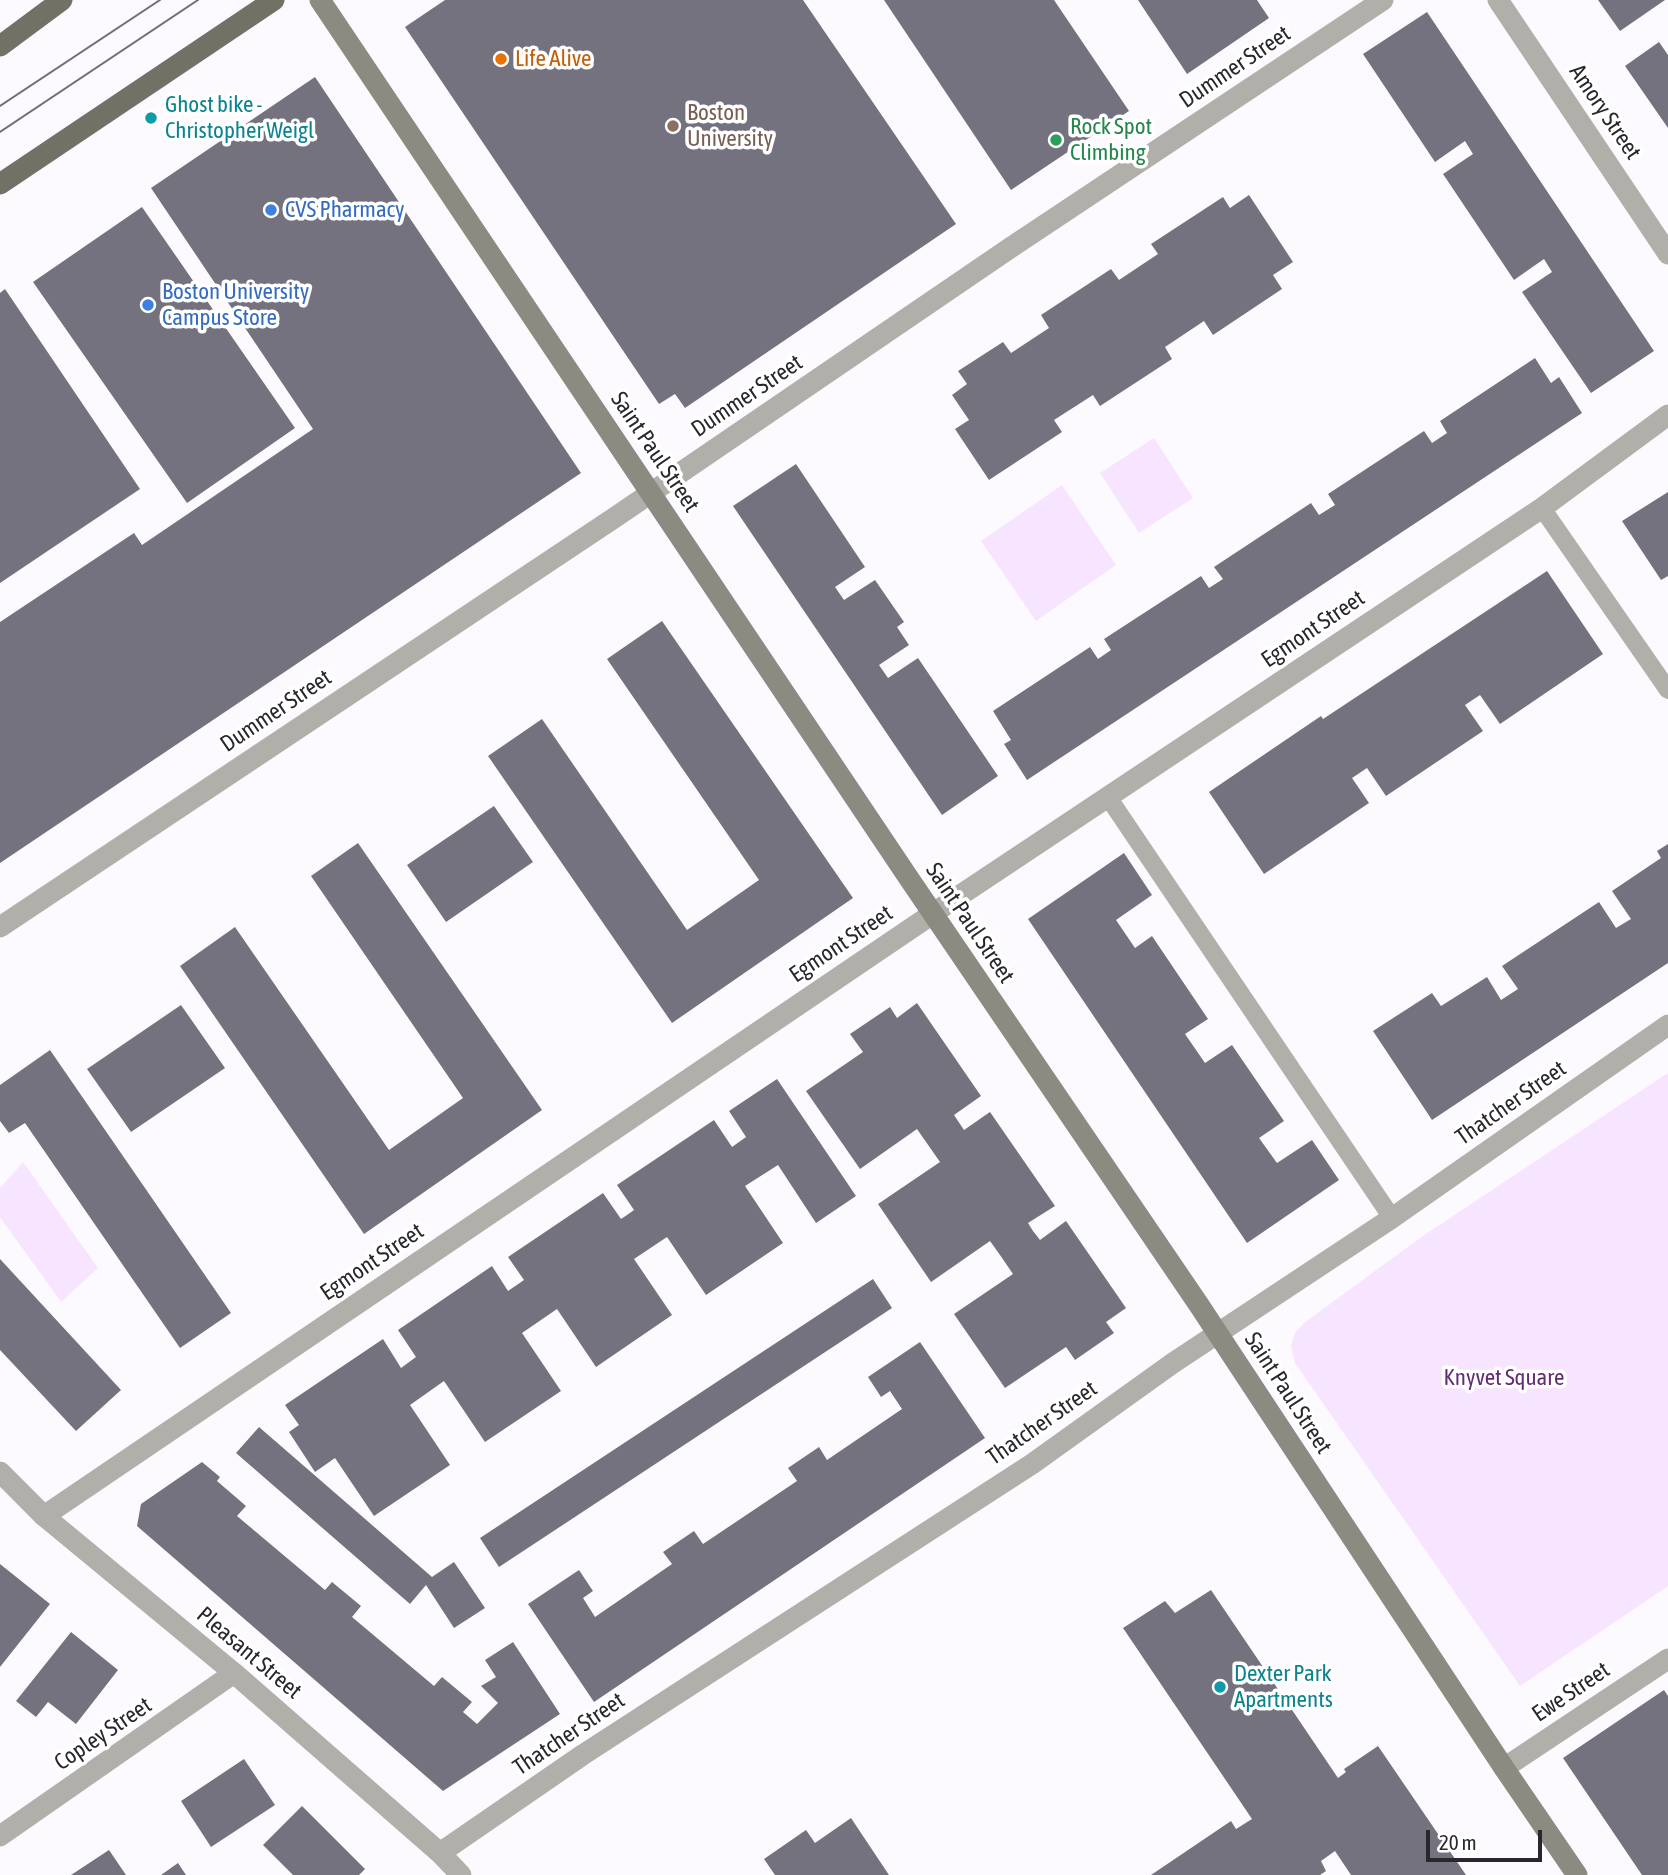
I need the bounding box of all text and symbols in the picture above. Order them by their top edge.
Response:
street label: Dummer Street [1174,20,1296,114]
place label: Life Alive [515,45,591,73]
marker: Life Alive [493,51,509,67]
street label: Amory Street [1563,59,1647,165]
place label: Ghost bike - Christopher Weigl [165,91,314,145]
place label: Boston University [687,99,773,153]
marker: Ghost bike - Christopher Weigl [143,110,159,126]
place label: Rock Spot Climbing [1070,113,1152,167]
marker: Boston University [665,118,681,134]
marker: Rock Spot Climbing [1048,132,1064,148]
place label: CVS Pharmacy [285,196,405,224]
marker: CVS Pharmacy [263,202,279,218]
place label: Boston University Campus Store [162,278,309,332]
marker: Boston University Campus Store [140,297,156,313]
street label: Dummer Street [686,349,808,443]
street label: Saint Paul Street [605,387,705,517]
street label: Egmont Street [1256,584,1370,674]
street label: Dummer Street [215,664,337,758]
street label: Saint Paul Street [920,858,1020,988]
street label: Egmont Street [784,899,898,989]
street label: Thatcher Street [1451,1055,1571,1151]
street label: Egmont Street [315,1217,429,1307]
street label: Saint Paul Street [1239,1327,1337,1459]
park label: Knyvet Square [1444,1364,1564,1392]
street label: Thatcher Street [982,1375,1102,1471]
street label: Pleasant Street [191,1601,307,1705]
street label: Ewe Street [1527,1656,1615,1728]
place label: Dexter Park Apartments [1234,1660,1333,1714]
marker: Dexter Park Apartments [1212,1679,1228,1695]
street label: Thatcher Street [508,1687,630,1781]
street label: Copley Street [49,1691,157,1777]
scale bar [1430,1815,1546,1859]
text: 20 m [1439,1830,1477,1854]

